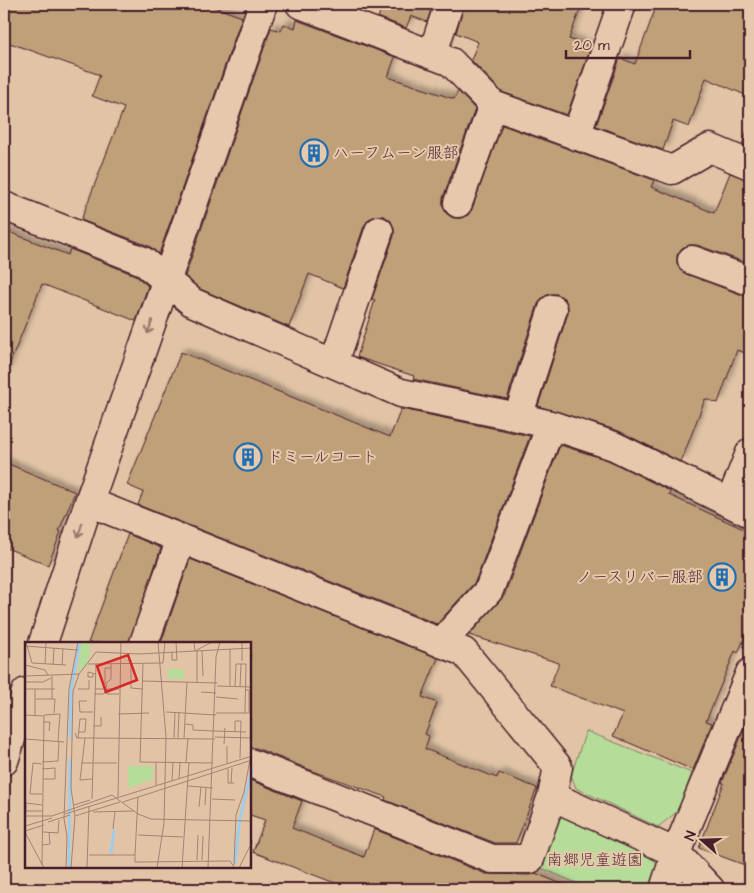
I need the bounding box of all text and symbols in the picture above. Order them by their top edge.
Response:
scale bar [566,28,690,60]
text: 20 m [574,35,610,56]
building icon: ハーフムーン服部 [299,138,329,168]
place label: ハーフムーン服部 [333,142,459,164]
one-way arrow [145,318,154,334]
building icon: ドミールコート [233,442,263,472]
place label: ドミールコート [267,446,378,468]
one-way arrow [75,522,84,537]
building icon: ノースリバー服部 [707,562,737,592]
place label: ノースリバー服部 [576,566,703,588]
inset map [25,642,251,868]
north arrow [676,816,726,866]
text: N [680,828,702,843]
park label: 南郷児童遊園 [547,849,643,871]

